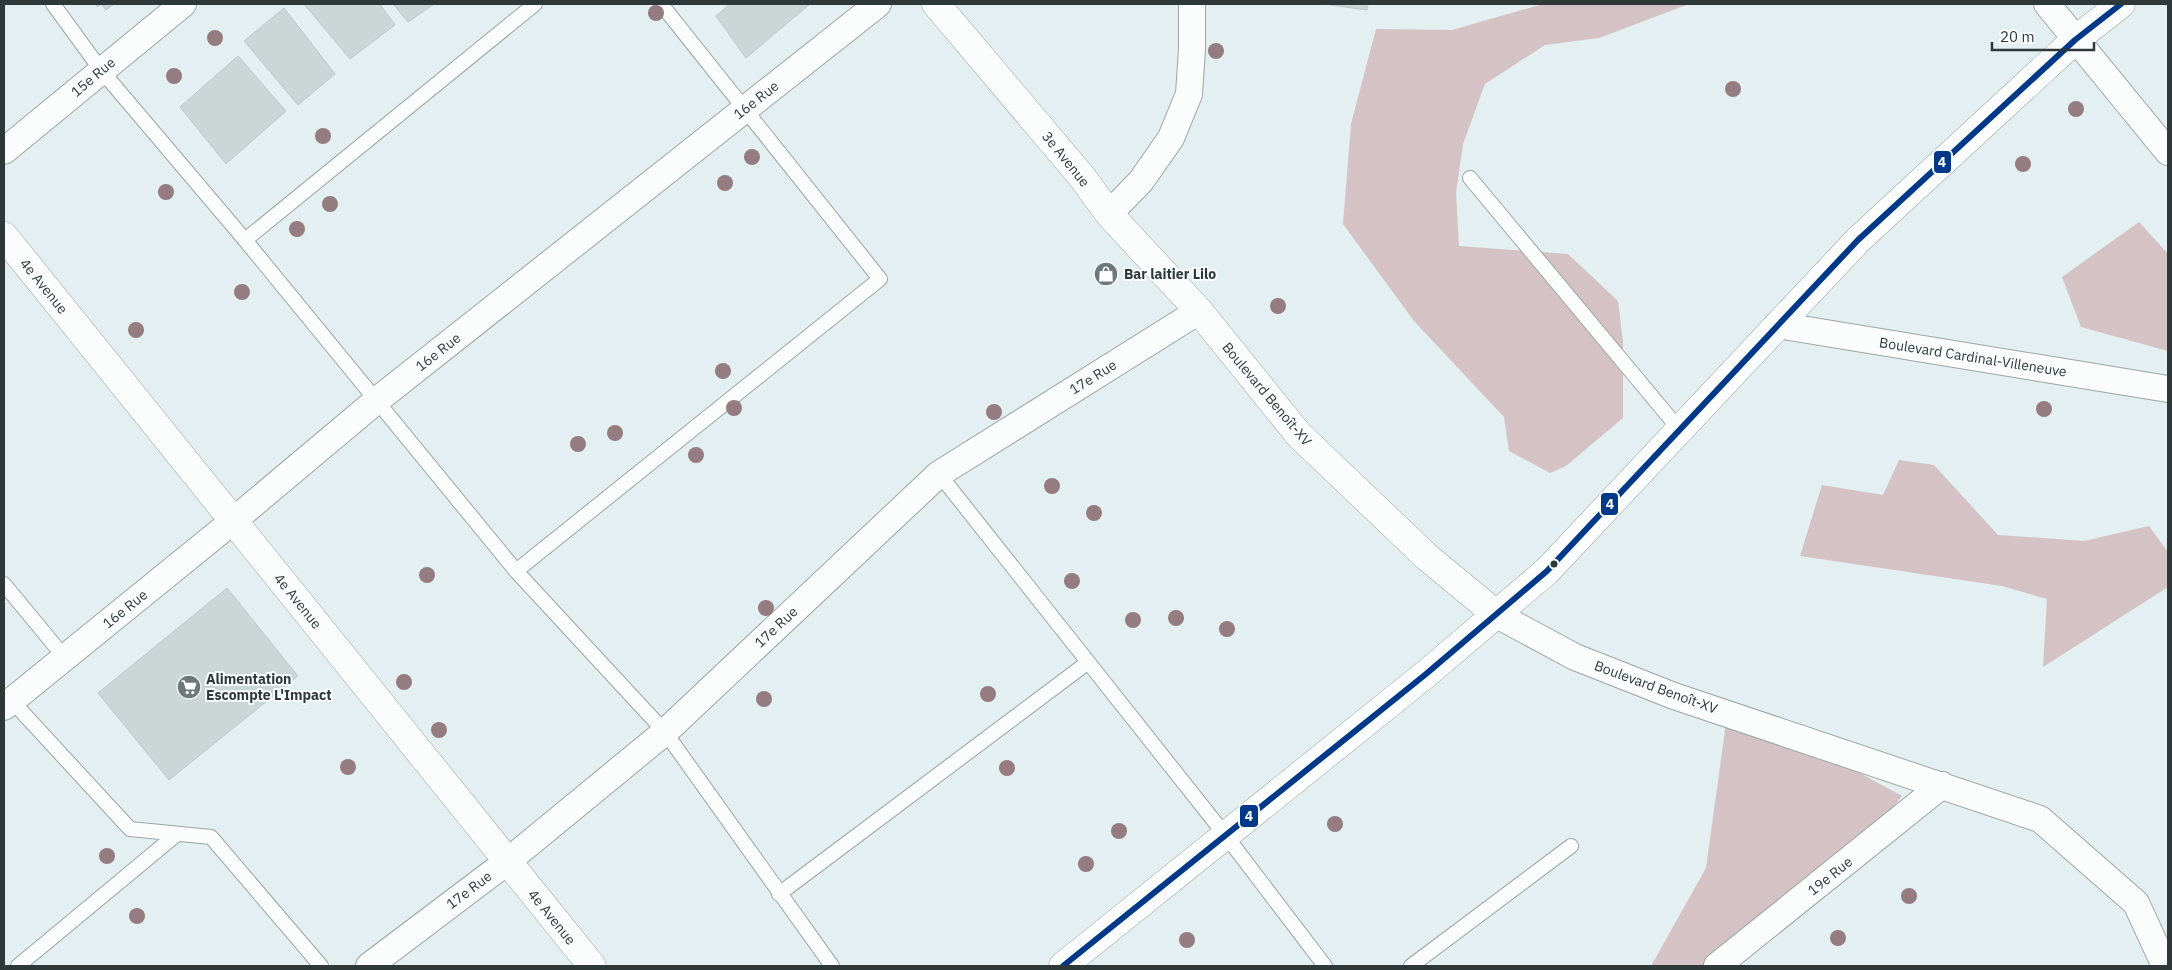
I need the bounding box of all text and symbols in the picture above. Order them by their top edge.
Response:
scale bar [1992,20,2094,52]
text: 20 m [2000,27,2035,46]
street label: 15e Rue [67,53,119,101]
street label: 16e Rue [730,77,782,123]
street label: 3e Avenue [1038,128,1094,191]
line badge: 4 [1933,150,1952,174]
text: 4 [1938,153,1946,171]
street label: 4e Avenue [16,255,72,318]
shop icon: Bar laitier Lilo [1093,261,1119,287]
place label: Bar laitier Lilo [1124,265,1216,283]
street label: 16e Rue [412,329,464,375]
street label: Boulevard Cardinal-Villeneuve [1878,333,2068,381]
street label: Boulevard Benoît-XV [1218,338,1316,450]
street label: 17e Rue [1066,355,1120,399]
line badge: 4 [1600,492,1619,516]
text: 4 [1606,495,1614,513]
unlabelled marker [1549,559,1559,569]
street label: 4e Avenue [270,570,326,633]
street label: 16e Rue [99,585,151,632]
street label: 17e Rue [751,602,802,651]
street label: Boulevard Benoît-XV [1592,656,1721,718]
place label: Alimentation Escompte L'Impact [206,670,332,704]
supermarket icon: Alimentation Escompte L'Impact [176,674,202,700]
line badge: 4 [1239,804,1259,828]
text: 4 [1245,807,1253,825]
street label: 19e Rue [1804,852,1856,899]
street label: 17e Rue [443,867,496,913]
street label: 4e Avenue [524,886,580,949]

